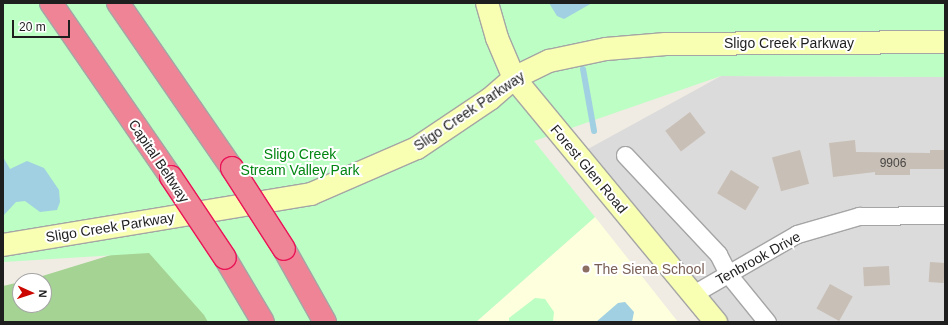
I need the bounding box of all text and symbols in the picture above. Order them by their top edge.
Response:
scale bar [14,12,72,38]
text: 20 m [19,20,46,34]
street label: Sligo Creek Parkway [724,35,854,51]
street label: Sligo Creek Parkway [410,68,528,154]
street label: Capital Beltway [125,116,193,206]
street label: Forest Glen Road [547,121,631,217]
park label: Sligo Creek Stream Valley Park [241,146,359,178]
house number: 9906 [880,157,906,171]
street label: Sligo Creek Parkway [45,209,175,245]
street label: Tenbrook Drive [713,228,803,288]
place label: The Siena School [594,261,705,277]
marker: The Siena School [581,264,591,274]
north arrow [12,273,52,313]
text: N [37,289,49,298]

